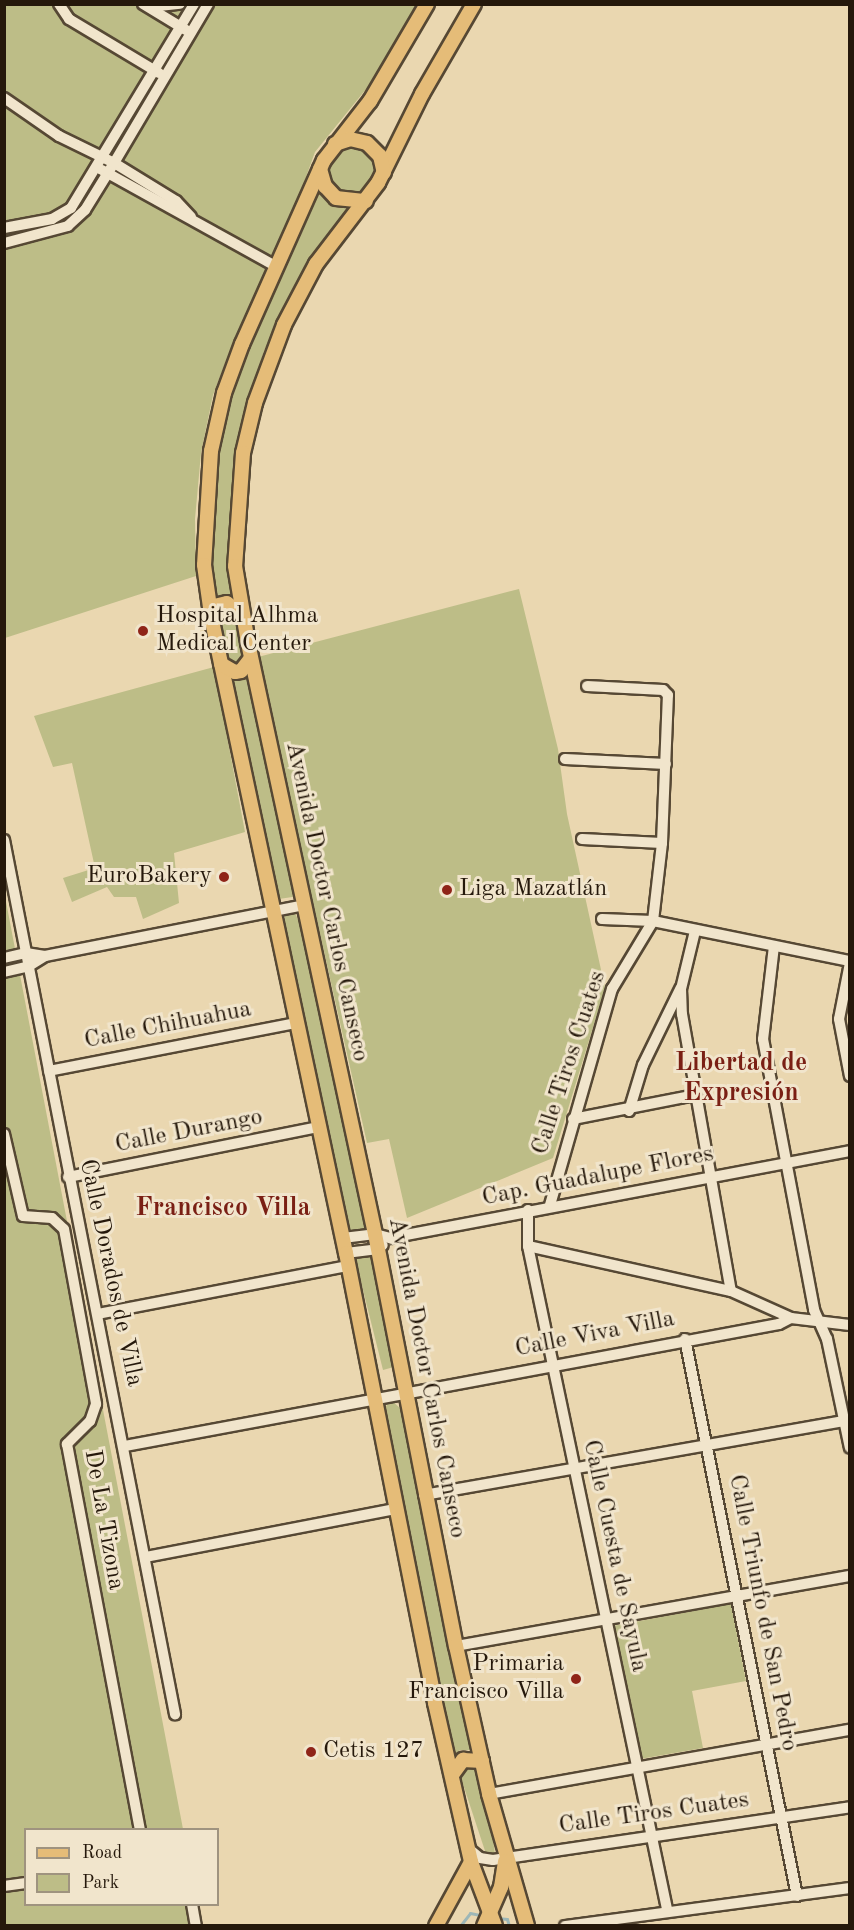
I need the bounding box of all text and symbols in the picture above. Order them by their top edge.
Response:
place label: Hospital Alhma Medical Center [156,603,318,659]
marker: Hospital Alhma Medical Center [134,622,152,640]
street label: Avenida Doctor Carlos Canseco [278,740,374,1064]
place label: EuroBakery [86,863,212,891]
marker: EuroBakery [217,870,231,884]
place label: Liga Mazatlán [459,876,607,904]
marker: Liga Mazatlán [440,883,454,897]
street label: Calle Tiros Cuates [527,967,613,1159]
street label: Calle Chihuahua [82,996,254,1056]
district label: Libertad de Expresión [675,1048,807,1110]
street label: Calle Durango [113,1104,265,1160]
street label: Cap. Guadalupe Flores [480,1140,716,1214]
street label: Calle Dorados de Villa [72,1157,148,1389]
district label: Francisco Villa [135,1193,311,1225]
street label: Avenida Doctor Carlos Canseco [381,1215,471,1541]
street label: Calle Viva Villa [513,1305,677,1365]
street label: Calle Cuesta de Sayula [575,1437,653,1675]
street label: De La Tizona [76,1448,130,1592]
street label: Calle Triunfo de San Pedro [721,1472,803,1754]
place label: Primaria Francisco Villa [408,1651,564,1707]
marker: Primaria Francisco Villa [569,1672,583,1686]
place label: Cetis 127 [323,1738,424,1766]
marker: Cetis 127 [304,1745,318,1759]
street label: Calle Tiros Cuates [557,1786,751,1842]
legend [24,1828,219,1906]
text: Road [82,1844,122,1862]
text: Park [82,1874,119,1892]

